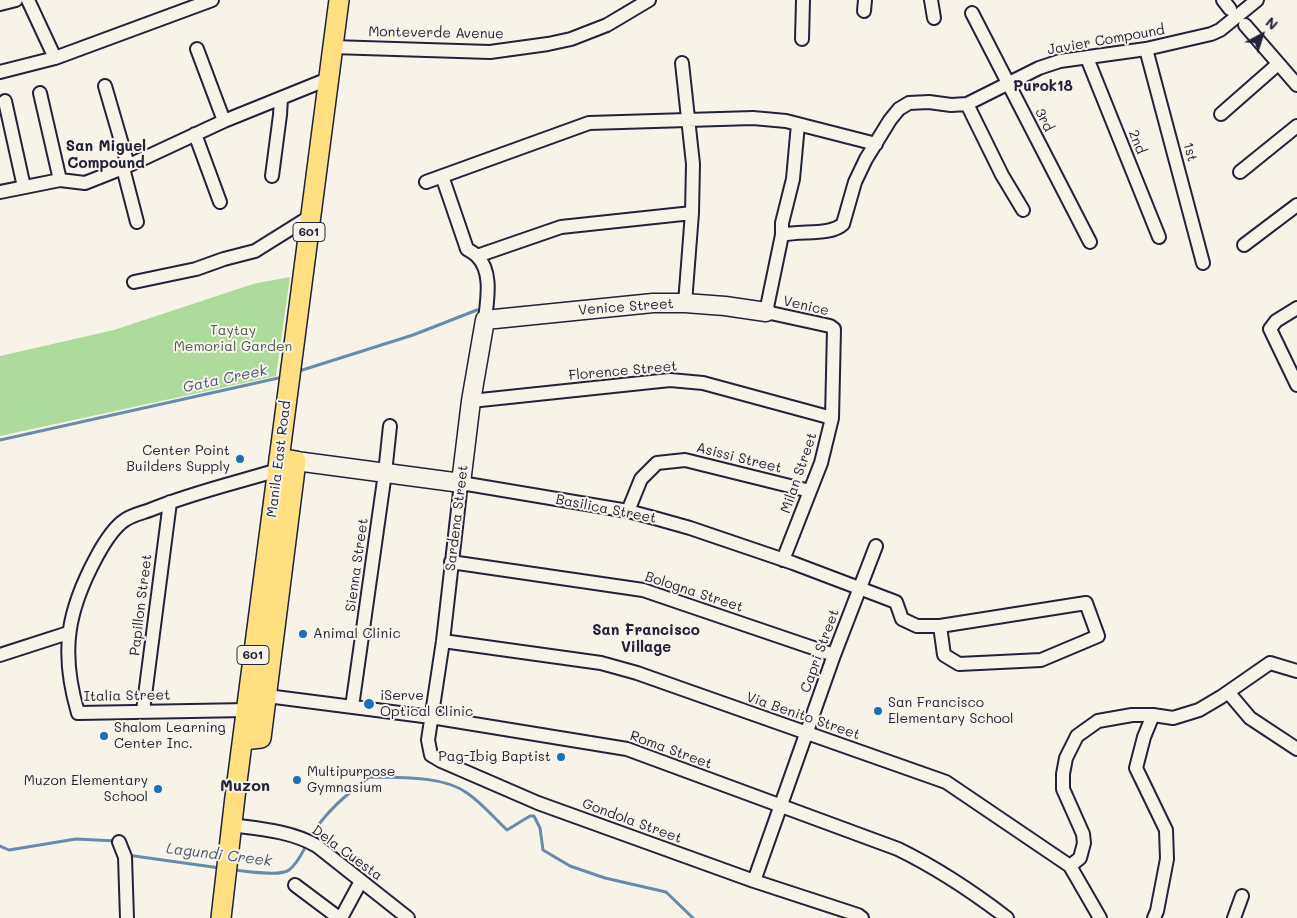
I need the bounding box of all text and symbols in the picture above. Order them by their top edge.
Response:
north arrow [1237,10,1287,60]
text: N [1262,12,1282,34]
street label: Javier Compound [1046,21,1166,59]
street label: Monteverde Avenue [368,23,504,43]
district label: Purok18 [1013,77,1073,95]
street label: 3rd [1031,105,1057,135]
street label: 2nd [1125,128,1149,156]
district label: San Miguel Compound [66,137,146,172]
street label: 1st [1179,141,1201,163]
road number: 601 [293,222,325,242]
street label: Venice [781,293,831,319]
street label: Venice Street [578,295,674,319]
park label: Taytay Memorial Garden [174,323,292,356]
street label: Florence Street [568,358,678,384]
water label: Gata Creek [181,361,269,397]
street label: Manila East Road [263,400,295,518]
street label: Milan Street [777,430,821,516]
street label: Asissi Street [694,439,784,477]
place label: Center Point Builders Supply [126,443,230,476]
marker: Center Point Builders Supply [234,453,246,465]
street label: Sardena Street [442,464,472,572]
street label: Basilica Street [554,491,658,527]
street label: Sienna Street [342,517,372,613]
street label: Papillon Street [126,553,156,657]
street label: Bologna Street [643,568,745,616]
street label: Capri Street [797,607,843,695]
district label: San Francisco Village [592,621,700,656]
place label: Animal Clinic [313,626,401,642]
marker: Animal Clinic [297,628,309,640]
road number: 601 [237,646,269,664]
street label: Italia Street [84,687,170,705]
place label: iServe Optical Clinic [380,688,473,720]
street label: Via Benito Street [744,689,862,743]
place label: San Francisco Elementary School [888,695,1014,728]
marker: iServe Optical Clinic [362,697,376,711]
marker: San Francisco Elementary School [872,705,884,717]
place label: Shalom Learning Center Inc. [114,720,226,752]
street label: Roma Street [628,727,714,773]
marker: Shalom Learning Center Inc. [98,730,110,742]
place label: Pag-Ibig Baptist [438,749,551,765]
marker: Pag-Ibig Baptist [555,751,567,763]
place label: Multipurpose Gymnasium [307,764,396,796]
place label: Muzon Elementary School [24,773,148,806]
marker: Multipurpose Gymnasium [291,774,303,786]
district label: Muzon [220,776,270,796]
marker: Muzon Elementary School [152,783,164,795]
street label: Gondola Street [580,795,684,847]
street label: Dela Cuesta [308,822,386,884]
water label: Lagundi Creek [165,840,273,870]

